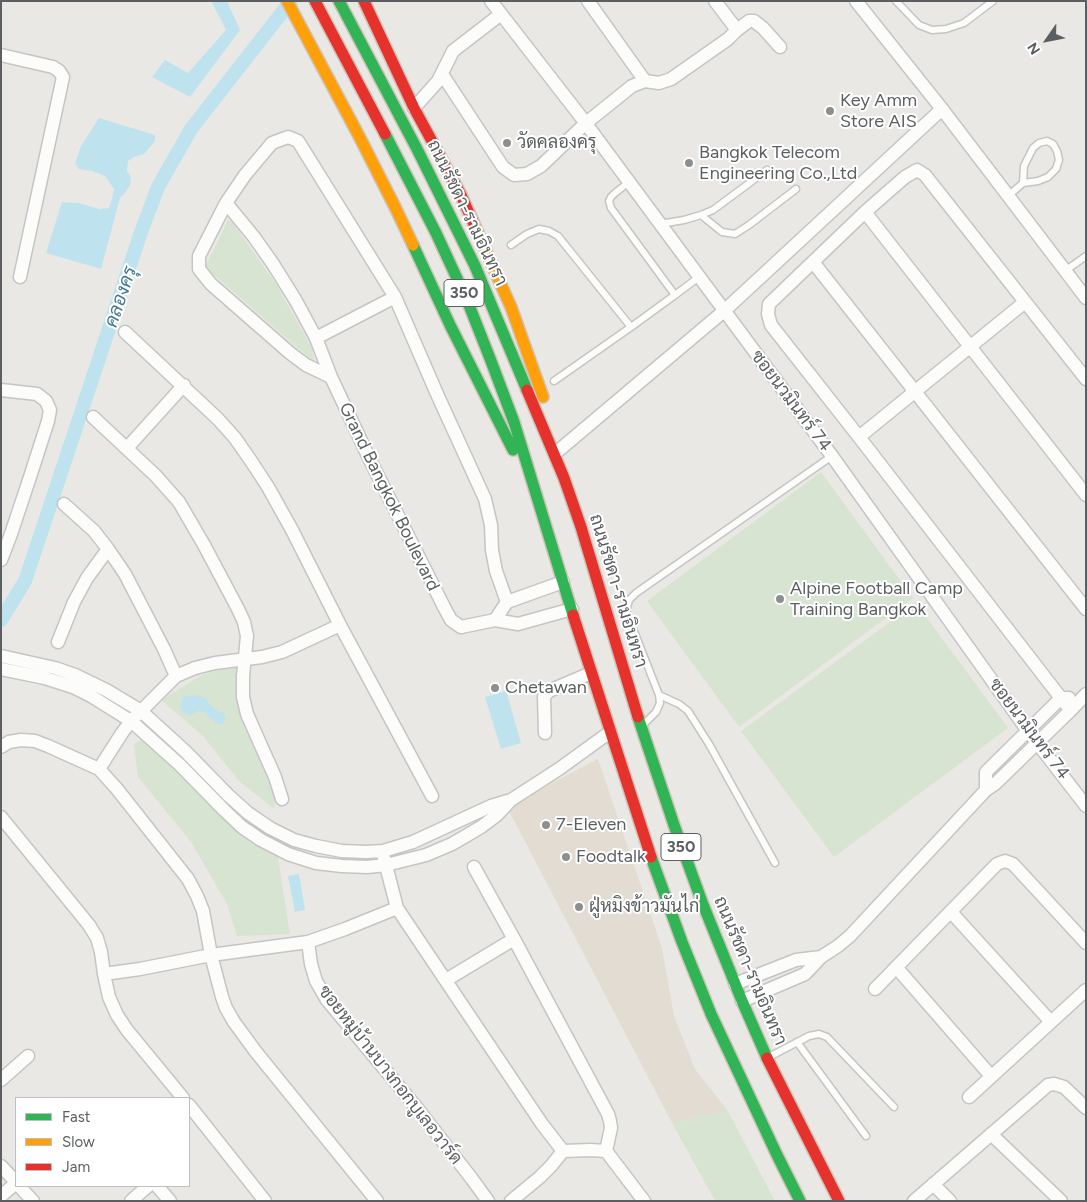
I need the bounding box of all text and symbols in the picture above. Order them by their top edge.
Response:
north arrow [1022,15,1072,65]
text: N [1024,39,1044,58]
place label: Key Amm Store AIS [840,90,917,132]
marker: Key Amm Store AIS [824,105,836,117]
place label: วัดคลองครุ [517,132,596,154]
street label: ถนนรัชดา-รามอินทรา [422,136,512,290]
marker: วัดคลองครุ [501,137,513,149]
place label: Bangkok Telecom Engineering Co.,Ltd [699,142,857,184]
marker: Bangkok Telecom Engineering Co.,Ltd [683,157,695,169]
water label: คลองครุ [100,264,142,330]
road number: 350 [444,280,484,306]
street label: ซอยนวมินทร์ 74 [746,346,836,456]
street label: Grand Bangkok Boulevard [334,399,444,595]
street label: ถนนรัชดา-รามอินทรา [584,511,652,671]
place label: Alpine Football Camp Training Bangkok [790,578,963,620]
marker: Alpine Football Camp Training Bangkok [774,593,786,605]
street label: ซอยนวมินทร์ 74 [984,674,1074,784]
place label: Chetawan [505,677,587,699]
marker: Chetawan [489,682,501,694]
place label: 7-Eleven [556,814,626,836]
marker: 7-Eleven [540,819,552,831]
road number: 350 [661,834,701,860]
place label: Foodtalk [576,846,646,868]
marker: Foodtalk [560,851,572,863]
street label: ถนนรัชดา-รามอินทรา [709,893,791,1049]
place label: ฝู่หมิงข้าวมันไก่ [589,896,699,918]
marker: ฝู่หมิงข้าวมันไก่ [573,901,585,913]
street label: ซอยหมู่บ้านบางกอกบูเลอวาร์ด [313,981,467,1169]
legend [15,1097,190,1187]
text: Fast [62,1108,90,1126]
text: Slow [62,1133,95,1151]
text: Jam [62,1158,90,1176]

